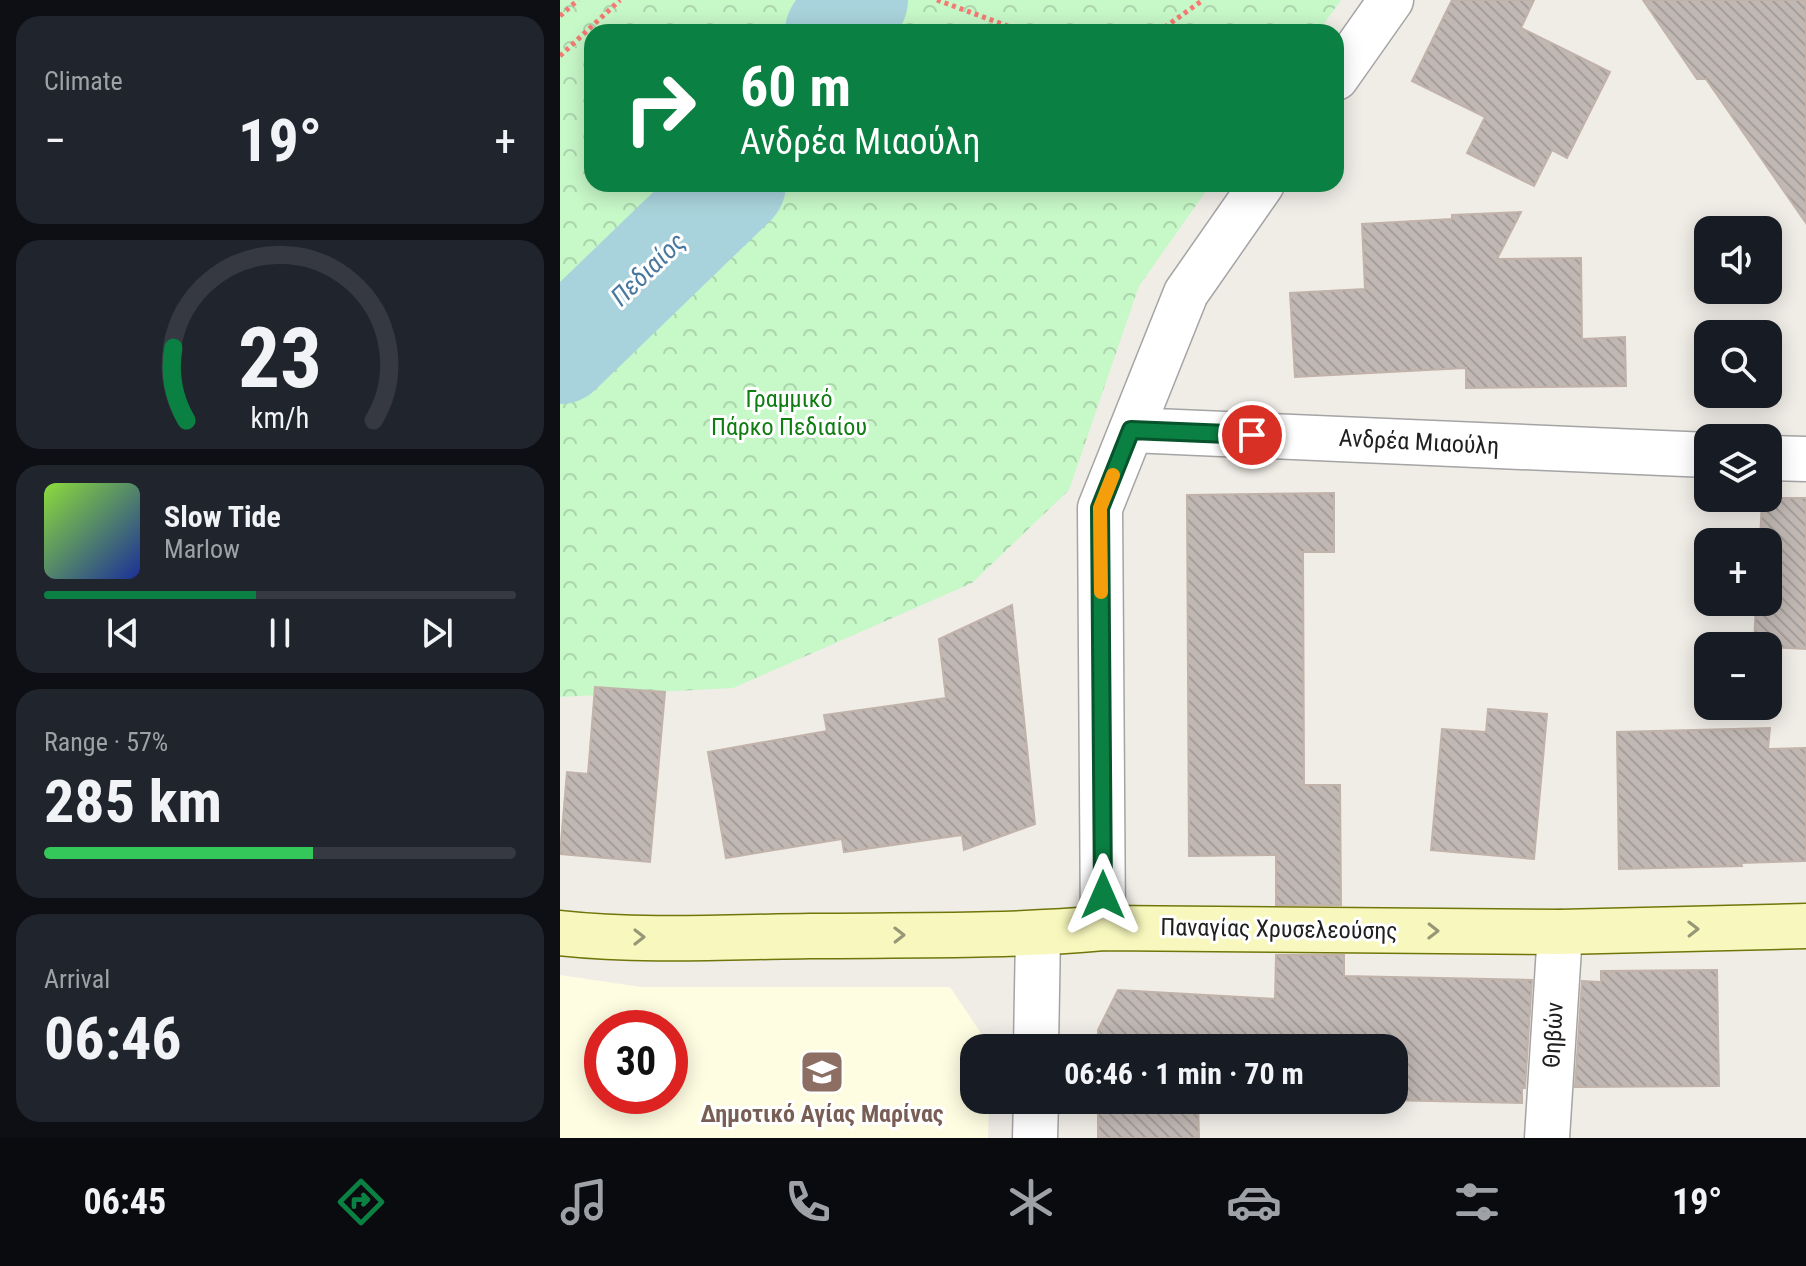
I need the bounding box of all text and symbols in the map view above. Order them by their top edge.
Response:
text: 60 m [740,54,851,120]
icon: right [608,56,712,160]
text: Climate [44,66,123,96]
text: 19° [238,105,322,176]
text: − [44,115,66,167]
text: + [494,115,516,167]
text: Ανδρέα Μιαούλη [740,121,980,163]
map controls [1694,216,1782,720]
button: sound [1694,216,1782,304]
water label: Πεδιαίος [604,226,692,312]
text: 23 [238,309,322,406]
button: search [1694,320,1782,408]
park label: Γραμμικό Πάρκο Πεδιαίου [711,385,867,441]
text: km/h [251,401,309,435]
pin [1218,401,1286,469]
icon: arrive [1230,413,1274,457]
street label: Ανδρέα Μιαούλη [1338,424,1500,460]
button: layers [1694,424,1782,512]
text: Slow Tide [164,499,281,534]
button: + [1694,528,1782,616]
text: Marlow [164,534,240,564]
icon: previous [101,611,145,655]
icon: pause [258,611,302,655]
icon: next [415,611,459,655]
button: − [1694,632,1782,720]
text: Range · 57% [44,727,168,757]
text: 285 km [44,766,222,837]
position arrow [1061,853,1145,937]
street label: Παναγίας Χρυσελεούσης [1160,913,1398,945]
one-way arrow [1687,920,1700,938]
one-way arrow [1427,922,1440,940]
one-way arrow [893,926,906,944]
one-way arrow [633,928,646,946]
text: Arrival [44,964,110,994]
street label: Θηβών [1537,1001,1569,1069]
text: 06:46 [44,1003,182,1074]
speed limit sign: 30 [584,1010,688,1114]
school or university icon: Δημοτικό Αγίας Μαρίνας [798,1048,846,1096]
text: 06:46 · 1 min · 70 m [1064,1056,1304,1091]
place label: Δημοτικό Αγίας Μαρίνας [700,1100,944,1128]
icon: directions [333,1174,389,1230]
icon: music [556,1174,612,1230]
icon: phone [780,1174,836,1230]
icon: climate [1003,1174,1059,1230]
icon: car [1226,1174,1282,1230]
icon: filters [1449,1174,1505,1230]
text: 06:45 [84,1181,166,1223]
text: 19° [1672,1181,1722,1223]

